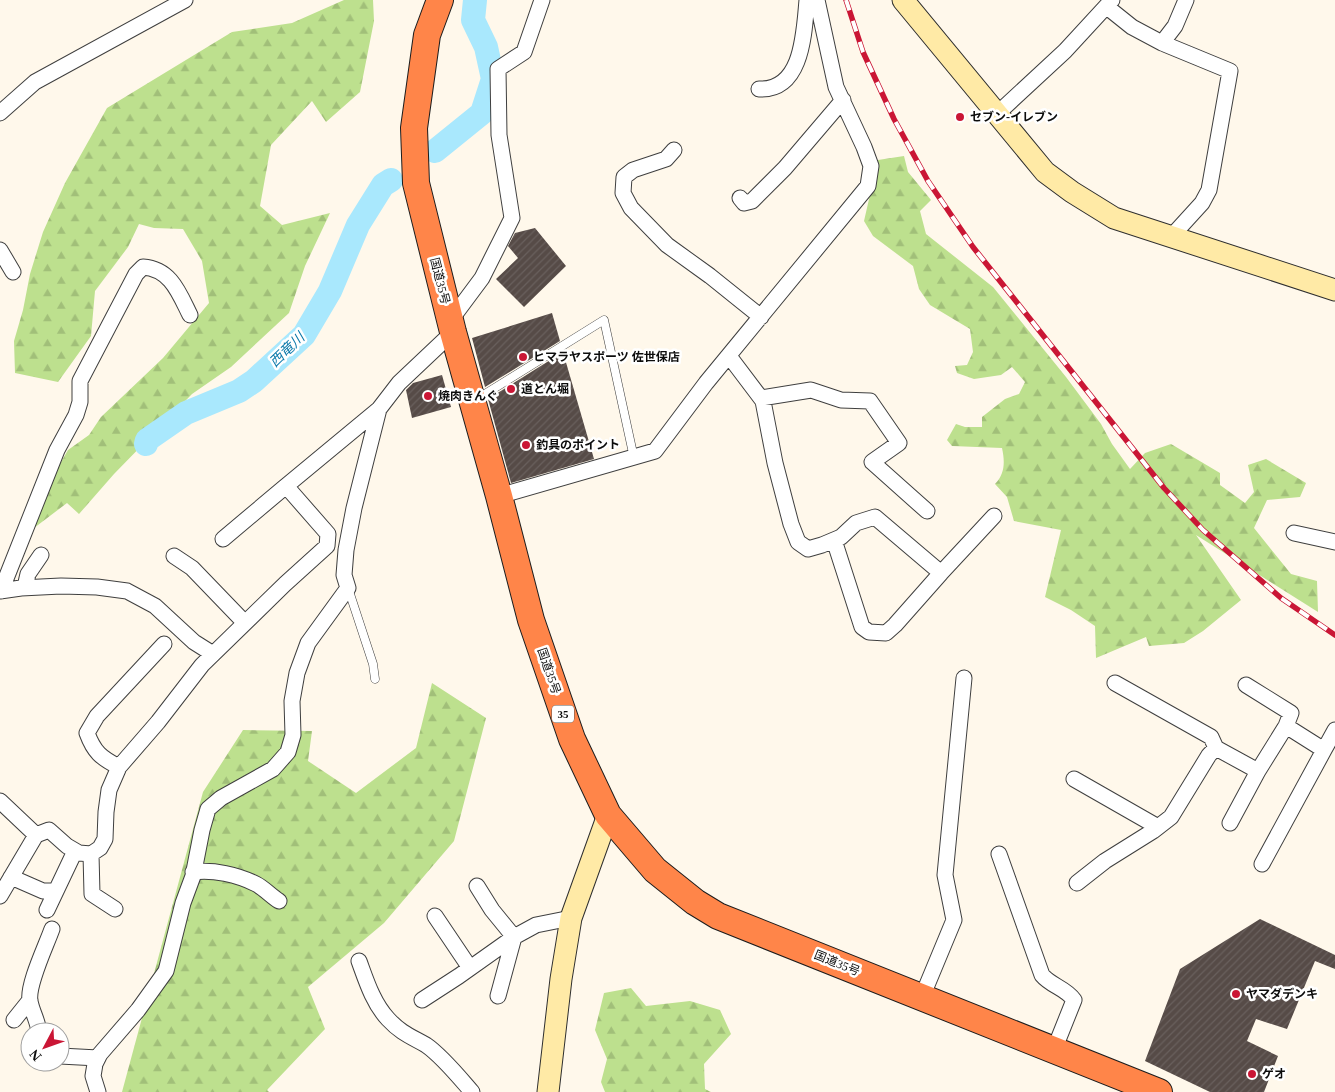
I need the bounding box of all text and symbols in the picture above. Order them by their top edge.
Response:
place label: セブン-イレブン [970,110,1058,124]
marker: セブン-イレブン [954,111,966,123]
street label: 国道35号 [427,256,453,306]
water label: 西竜川 [267,329,309,370]
place label: ヒマラヤスポーツ 佐世保店 [533,350,680,364]
marker: ヒマラヤスポーツ 佐世保店 [517,351,529,363]
place label: 道とん堀 [521,382,569,396]
marker: 道とん堀 [505,383,517,395]
place label: 焼肉きんぐ [438,389,498,403]
marker: 焼肉きんぐ [422,390,434,402]
place label: 釣具のポイント [536,438,620,452]
marker: 釣具のポイント [520,439,532,451]
street label: 国道35号 [535,646,563,696]
road number: 35 [552,706,574,722]
street label: 国道35号 [812,948,862,978]
place label: ヤマダデンキ [1246,987,1318,1001]
marker: ヤマダデンキ [1230,988,1242,1000]
north arrow [20,1022,70,1072]
text: N [27,1046,45,1064]
place label: ゲオ [1262,1067,1286,1081]
marker: ゲオ [1246,1068,1258,1080]

